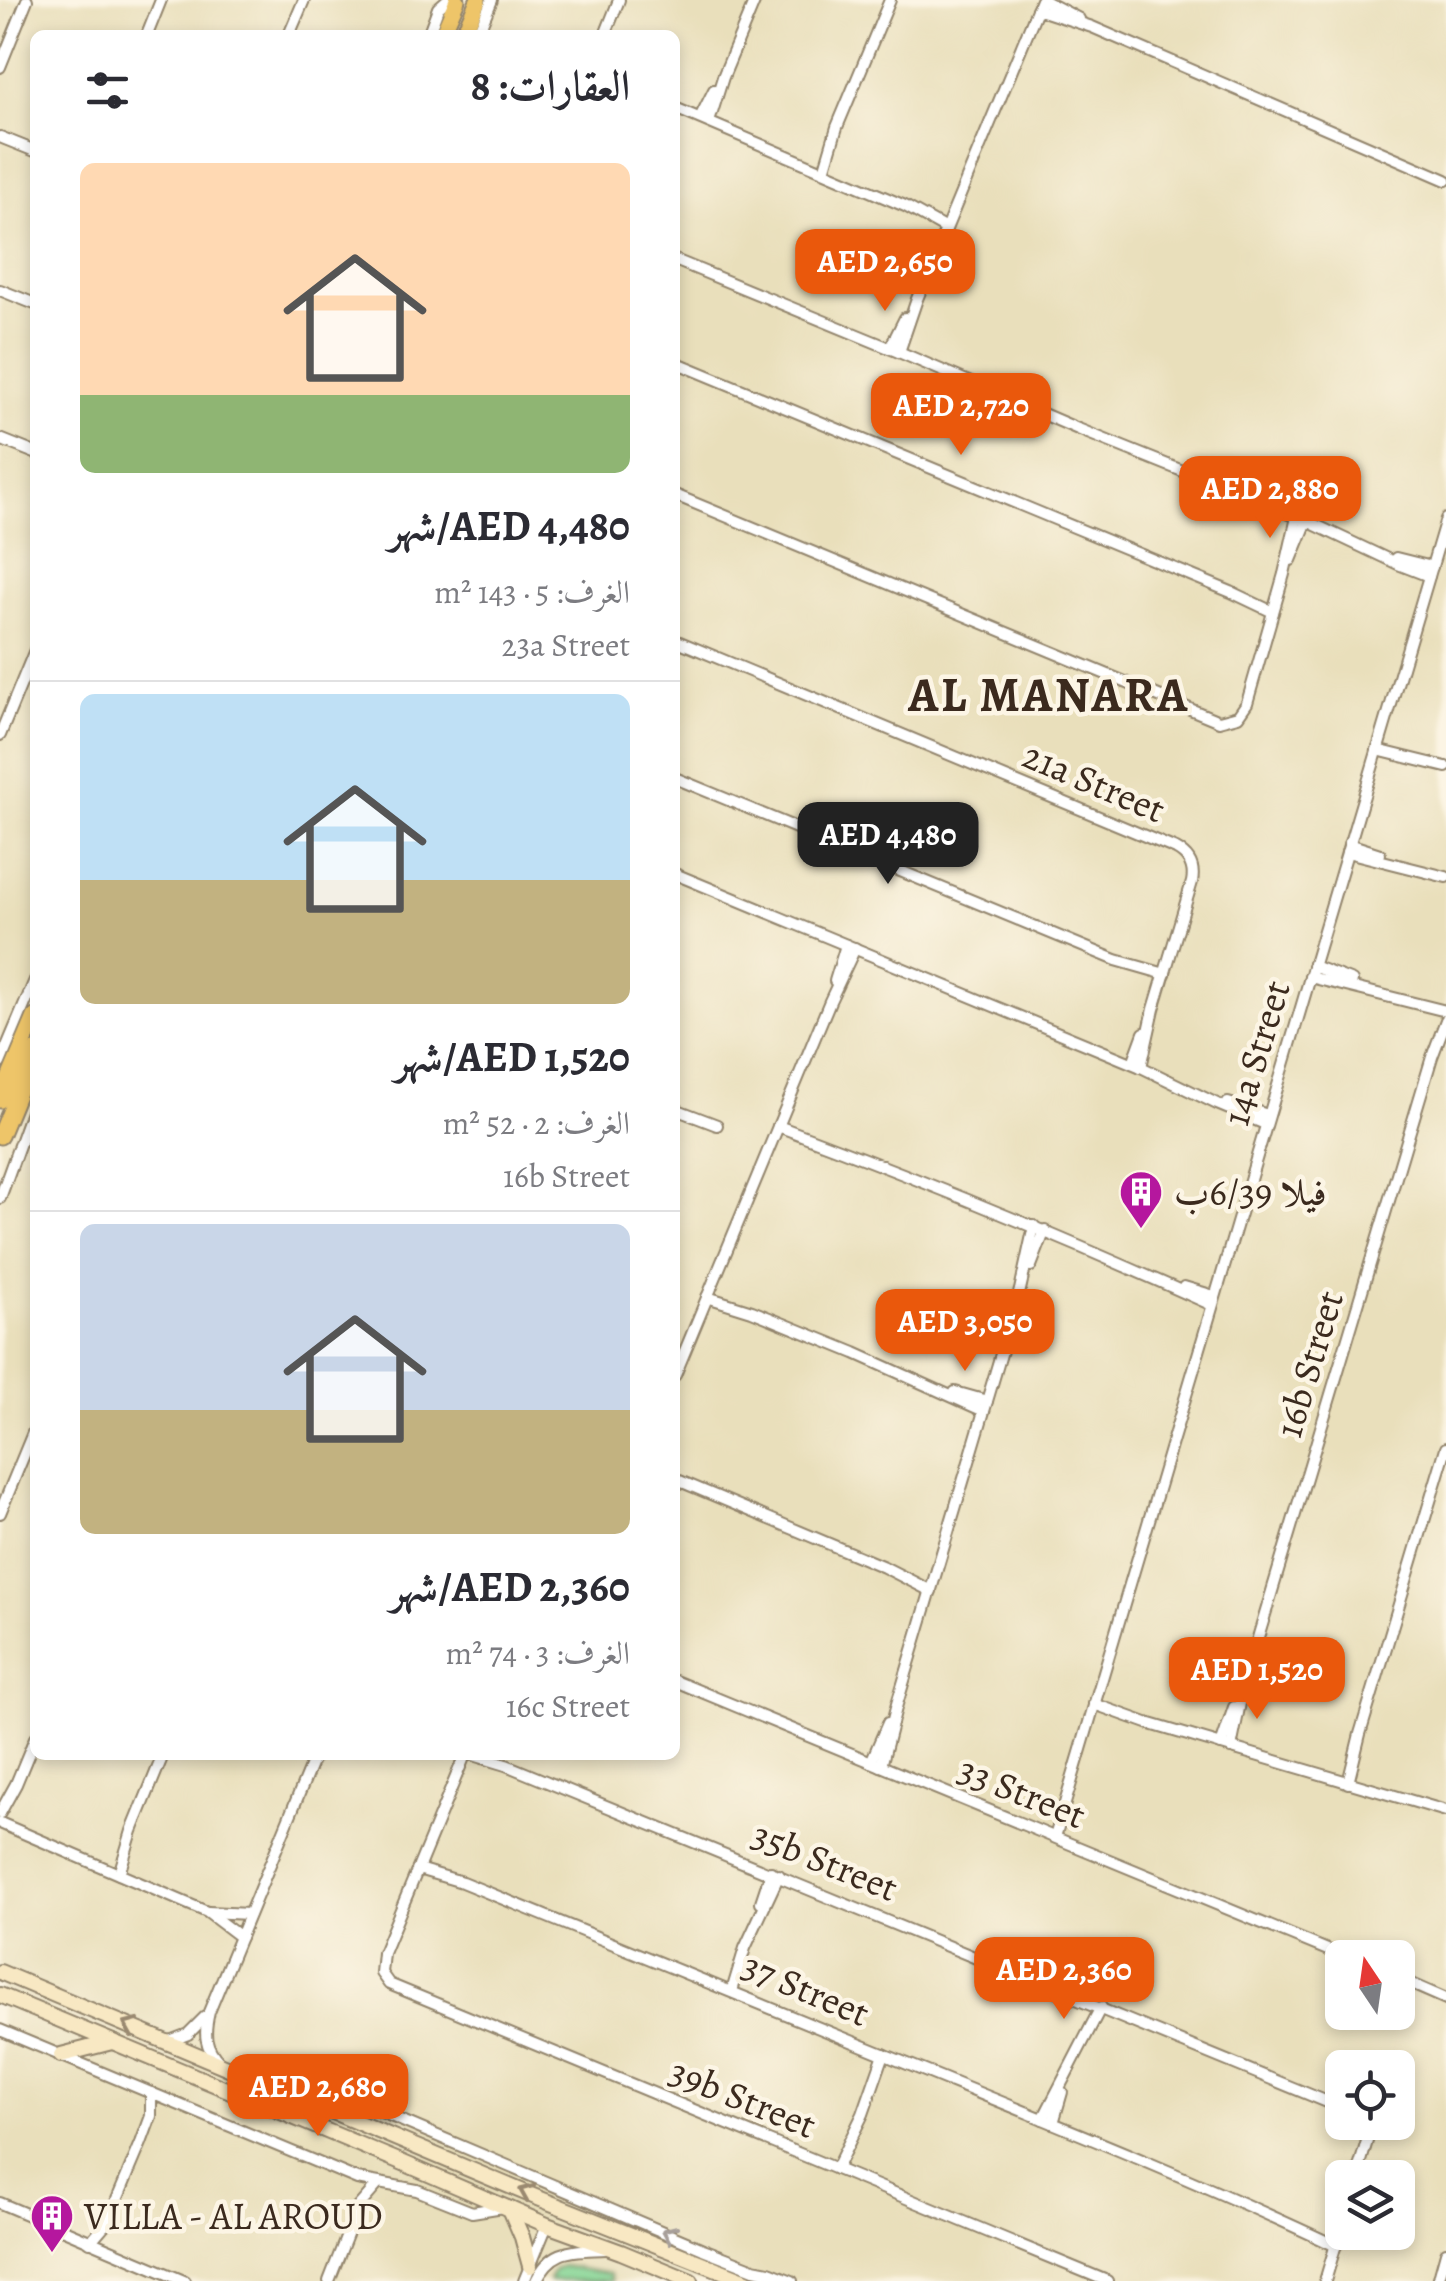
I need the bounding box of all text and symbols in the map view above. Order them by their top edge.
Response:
text: العقارات: 8 [470,57,630,114]
icon: filters [80,63,135,118]
icon: home [265,228,445,408]
pin: AED 2,650 [771,229,999,314]
text: AED 2,650 [817,239,953,283]
pin: AED 2,720 [847,373,1075,458]
text: AED 2,720 [893,383,1029,427]
pin: AED 2,880 [1156,456,1384,541]
text: AED 2,880 [1201,466,1339,510]
text: AED 4,480/شهر [388,497,630,554]
text: الغرف: 5 · 143 m² [434,570,630,614]
text: 23a Street [502,623,630,667]
district label: AL MANARA [907,662,1190,728]
street label: 21a Street [1015,729,1173,835]
icon: home [265,759,445,939]
pin: AED 4,480 [774,802,1002,887]
text: AED 4,480 [820,812,957,856]
street label: 14a Street [1209,974,1303,1132]
text: AED 1,520/شهر [395,1028,630,1085]
text: الغرف: 2 · 52 m² [443,1101,630,1145]
text: 16b Street [503,1154,630,1198]
place label: فيلا 6/39ب [1174,1166,1327,1218]
building icon: فيلا 6/39ب [1118,1169,1164,1230]
street label: 16b Street [1262,1284,1356,1444]
icon: home [265,1289,445,1469]
pin: AED 3,050 [851,1289,1079,1374]
text: AED 3,050 [897,1299,1033,1343]
text: AED 2,360/شهر [390,1558,630,1615]
text: الغرف: 3 · 74 m² [446,1631,630,1675]
pin: AED 1,520 [1143,1637,1371,1722]
text: AED 1,520 [1191,1647,1323,1691]
text: 16c Street [506,1684,630,1728]
street label: 33 Street [951,1743,1093,1841]
street label: 35b Street [745,1808,905,1914]
pin: AED 2,360 [950,1937,1178,2022]
street label: 37 Street [735,1939,877,2039]
north arrow [1325,1940,1415,2030]
map controls [1325,1940,1415,2250]
text: AED 2,360 [996,1947,1132,1991]
one-way arrow [122,2018,140,2038]
street label: 39b Street [662,2045,824,2151]
button: locate [1325,2050,1415,2140]
pin: AED 2,680 [204,2054,432,2139]
text: AED 2,680 [249,2064,387,2108]
button: layers [1325,2160,1415,2250]
one-way arrow [518,2184,536,2204]
place label: VILLA - AL AROUD [83,2190,383,2242]
building icon: VILLA - AL AROUD [29,2193,75,2254]
one-way arrow [661,2225,679,2245]

